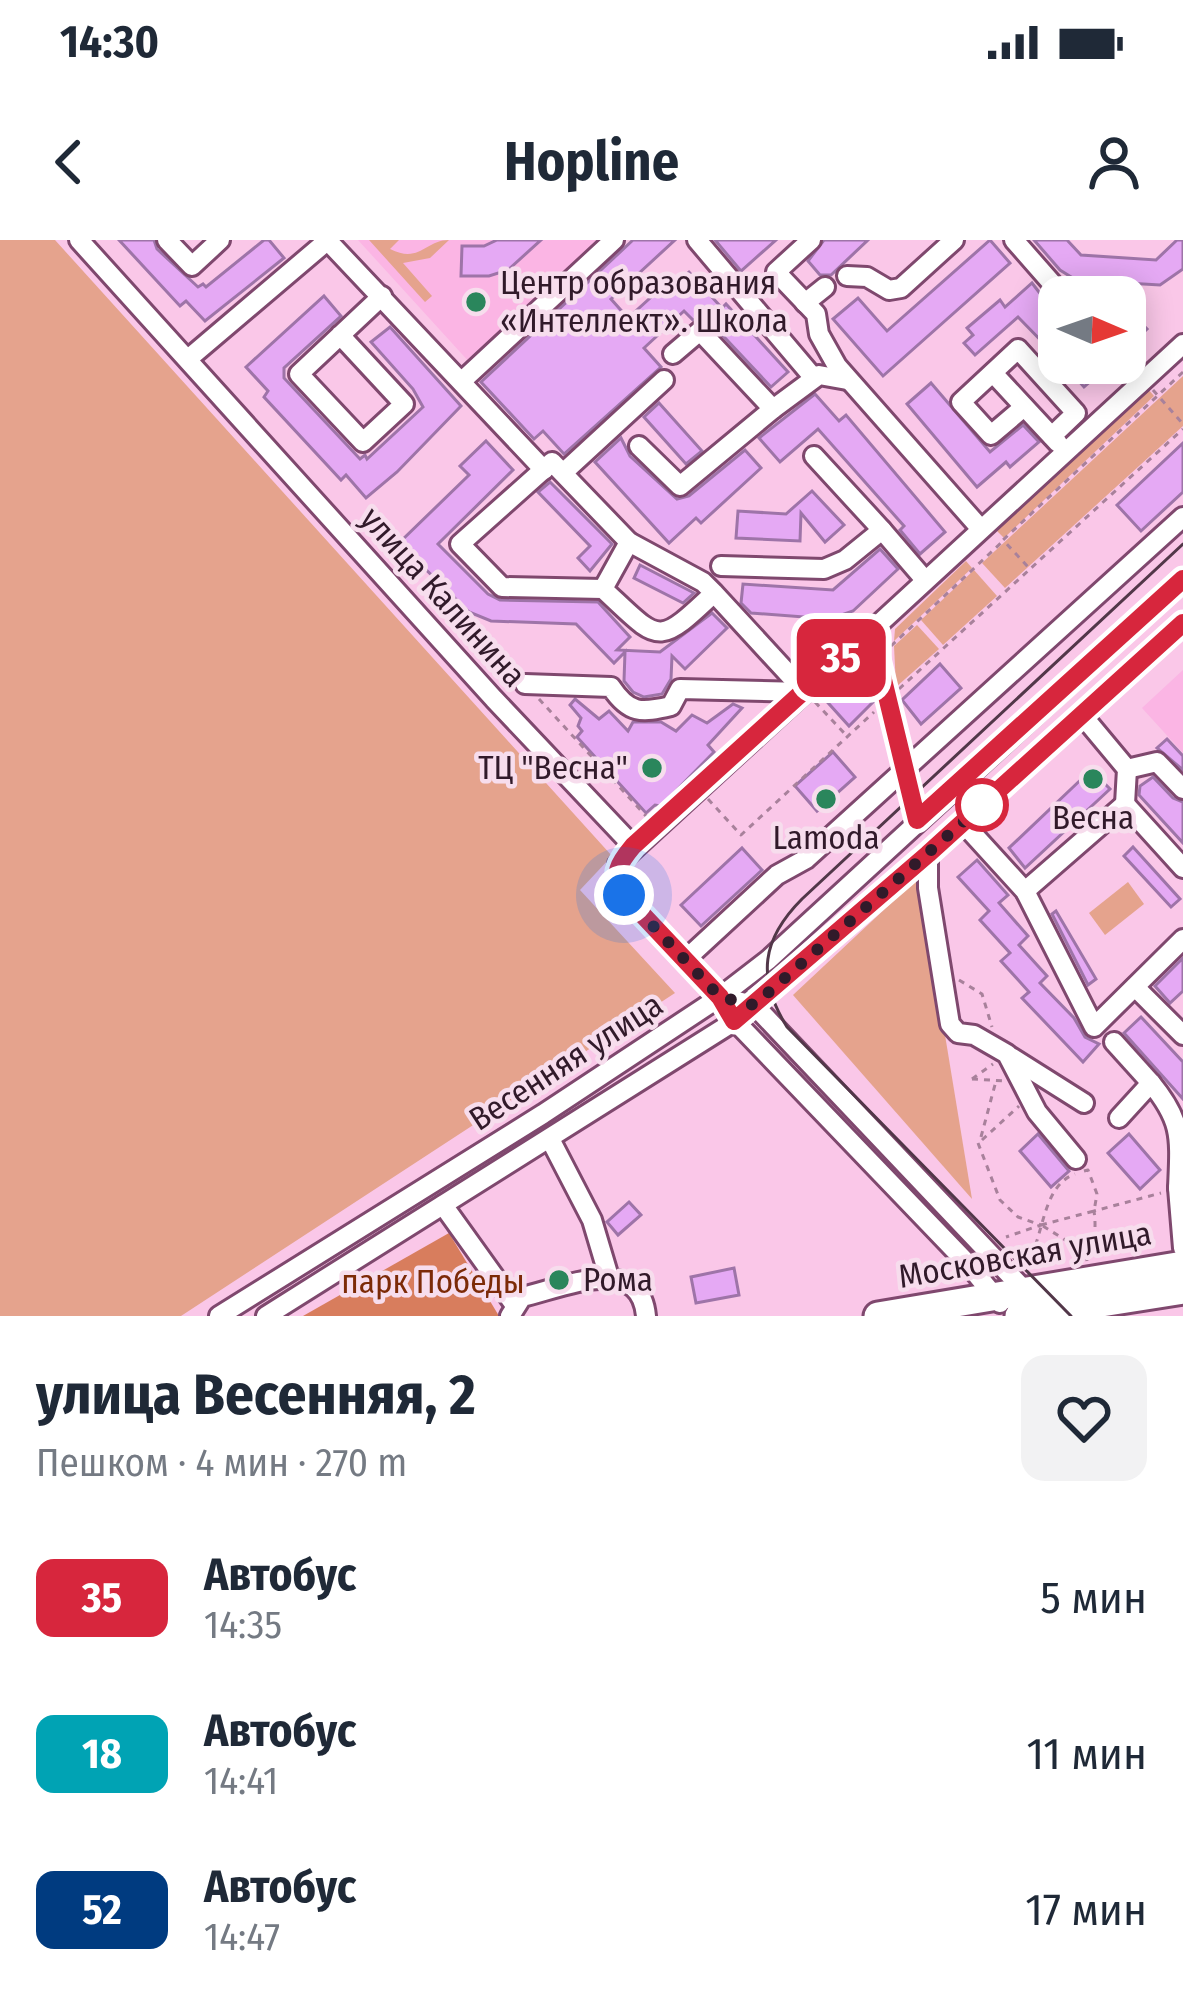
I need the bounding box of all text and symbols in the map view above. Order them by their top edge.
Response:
text: 14:30 [60,15,159,69]
icon: back [36,129,102,195]
icon: person [1081,129,1147,195]
text: Hopline [504,130,679,194]
place label: Центр образования «Интеллект». Школа [500,263,788,341]
north arrow [1038,276,1146,384]
map controls [1038,276,1146,384]
marker: Центр образования «Интеллект». Школа [463,289,489,315]
street label: улица Калинина [352,499,534,695]
line badge: 35 [787,619,895,697]
text: 35 [821,633,861,683]
place label: ТЦ "Весна" [478,748,628,788]
marker: ТЦ "Весна" [639,755,665,781]
marker: Весна [1080,766,1106,792]
unlabelled marker [957,780,1007,830]
marker: Lamoda [813,786,839,812]
place label: Весна [1052,798,1134,838]
place label: Lamoda [772,818,880,858]
your location [594,865,654,925]
street label: Весенняя улица [462,985,670,1139]
street label: Московская улица [895,1213,1155,1297]
place label: Рома [583,1260,653,1300]
park label: парк Победы [341,1262,525,1302]
marker: Рома [546,1267,572,1293]
button: heart [1021,1355,1147,1481]
text: улица Весенняя, 2 [36,1361,476,1429]
text: Пешком · 4 мин · 270 m [36,1440,407,1486]
text: Автобус [204,1548,356,1602]
text: 5 мин [1040,1571,1147,1625]
text: 35 [82,1573,122,1623]
text: 14:35 [204,1602,282,1648]
text: Автобус [204,1704,356,1758]
text: 11 мин [1026,1727,1147,1781]
text: 18 [82,1729,122,1779]
text: 14:41 [204,1758,278,1804]
text: Автобус [204,1860,356,1914]
text: 17 мин [1025,1883,1147,1937]
text: 52 [82,1885,122,1935]
text: 14:47 [204,1914,280,1960]

